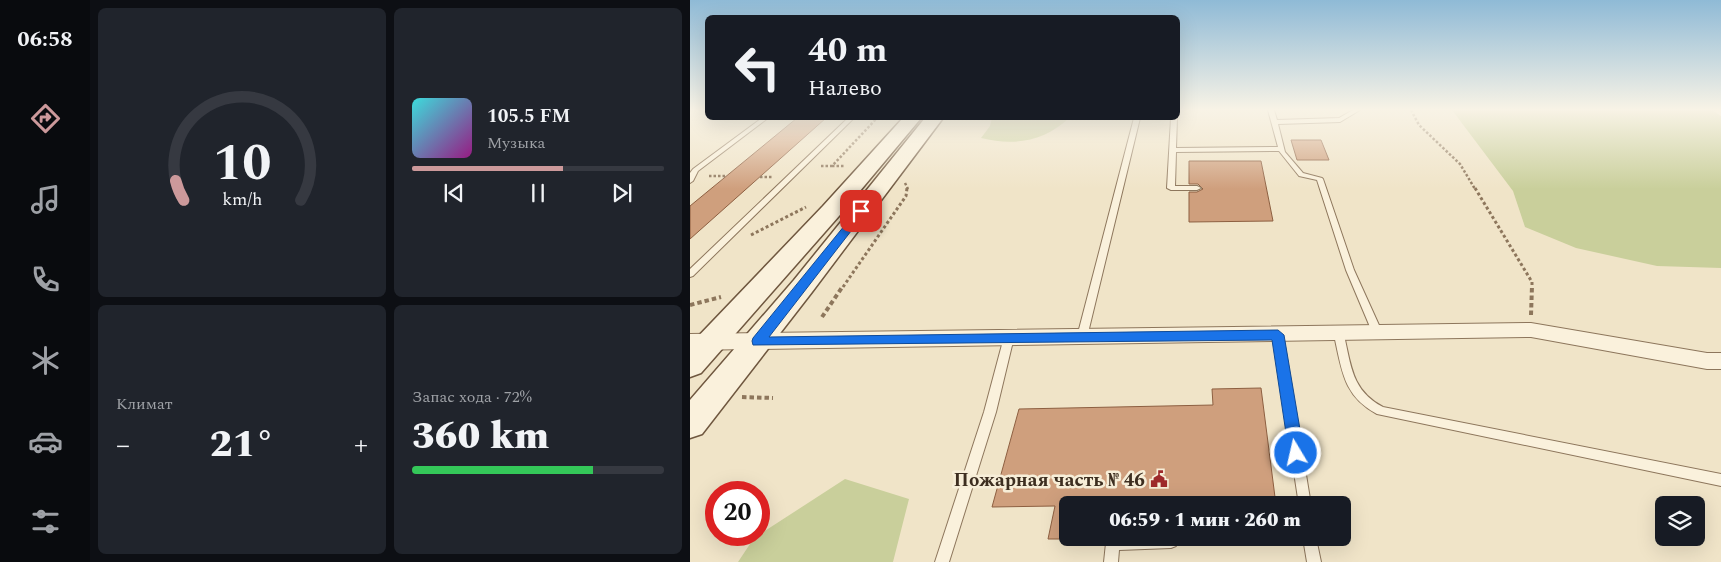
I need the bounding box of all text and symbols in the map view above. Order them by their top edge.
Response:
text: 06:58 [17,23,73,56]
text: 40 m [808,24,888,77]
icon: left [725,35,790,100]
text: Налево [808,72,882,105]
icon: directions [28,101,63,136]
text: 105.5 FM [487,102,570,131]
text: 10 [213,124,271,203]
text: Музыка [487,131,545,155]
icon: previous [440,179,468,207]
icon: pause [524,179,552,207]
icon: next [608,179,636,207]
icon: music [28,182,63,217]
text: km/h [222,186,262,213]
pin [840,190,882,232]
icon: arrive [847,197,875,225]
icon: phone [28,262,63,297]
icon: climate [28,343,63,378]
text: Запас хода · 72% [412,385,532,409]
text: Климат [116,392,173,416]
text: 360 km [412,408,549,466]
text: 21° [210,416,274,474]
icon: car [28,424,63,459]
text: − [116,424,130,467]
text: + [354,424,368,467]
position arrow [1269,426,1321,478]
place label: Пожарная часть № 46 [954,466,1145,495]
public building icon: Пожарная часть № 46 [1149,469,1169,489]
speed limit sign: 20 [705,481,770,546]
map controls [1655,496,1705,546]
button: layers [1655,496,1705,546]
icon: filters [28,504,63,539]
text: 06:59 · 1 мин · 260 m [1109,506,1301,535]

